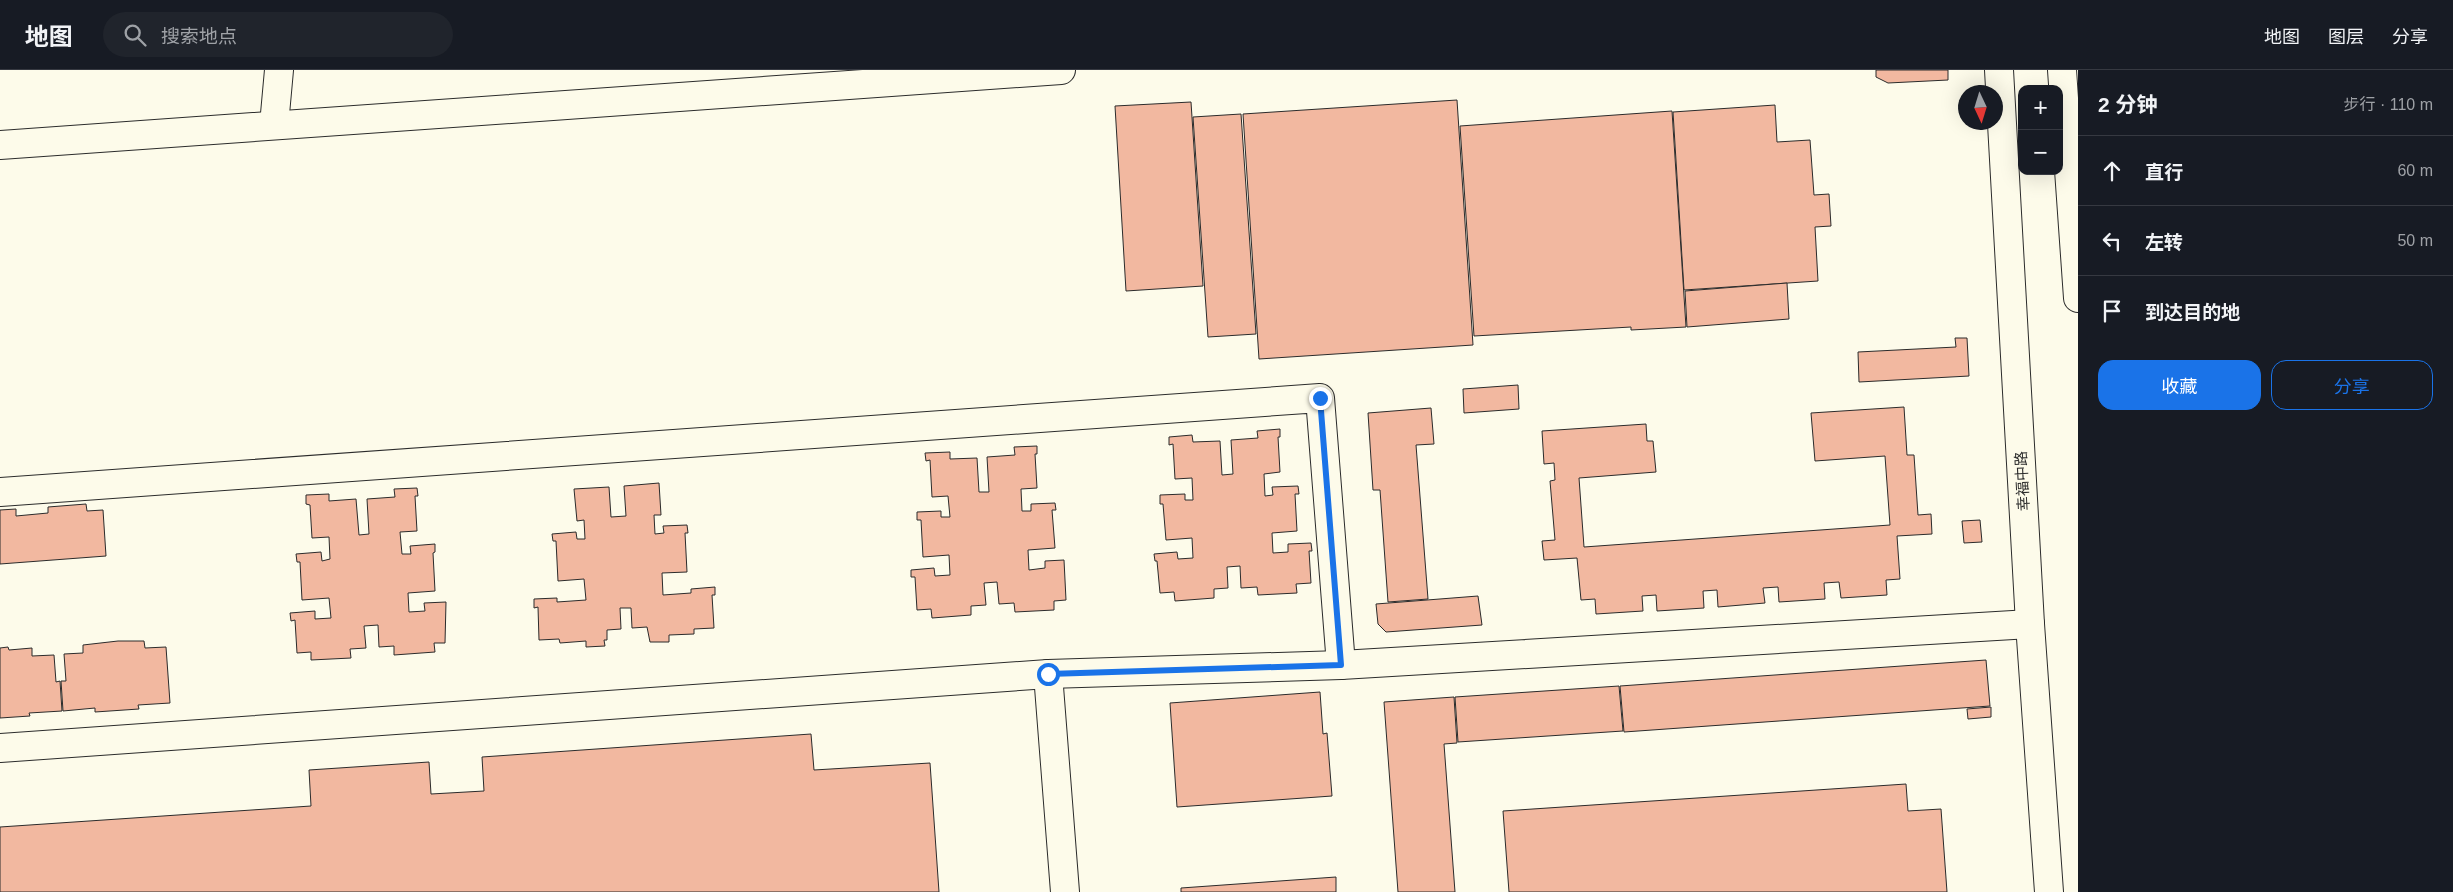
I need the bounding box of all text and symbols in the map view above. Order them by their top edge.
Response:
search box [103,12,453,57]
icon: search [121,21,149,49]
text: 地图 [25,23,73,50]
text: 搜索地点 [161,26,237,47]
text: 地图 [2264,27,2300,47]
text: 图层 [2328,27,2364,47]
text: 分享 [2392,27,2428,47]
north arrow [1958,85,2003,130]
map controls [2018,85,2063,175]
button: + [2018,85,2063,130]
text: 2 分钟 [2098,93,2158,116]
text: 步行 · 110 m [2343,96,2433,113]
button: − [2018,130,2063,175]
icon: ahead [2098,157,2126,185]
text: 直行 [2145,162,2183,183]
text: 60 m [2397,162,2433,179]
icon: left [2098,227,2126,255]
text: 左转 [2145,232,2183,253]
text: 50 m [2397,232,2433,249]
icon: arrive [2098,297,2126,325]
text: 到达目的地 [2145,302,2240,323]
button: 收藏 [2098,360,2261,410]
button: 分享 [2271,360,2433,410]
route end [1309,387,1332,410]
street label: 幸福中路 [2012,451,2032,511]
route start [1037,663,1060,686]

